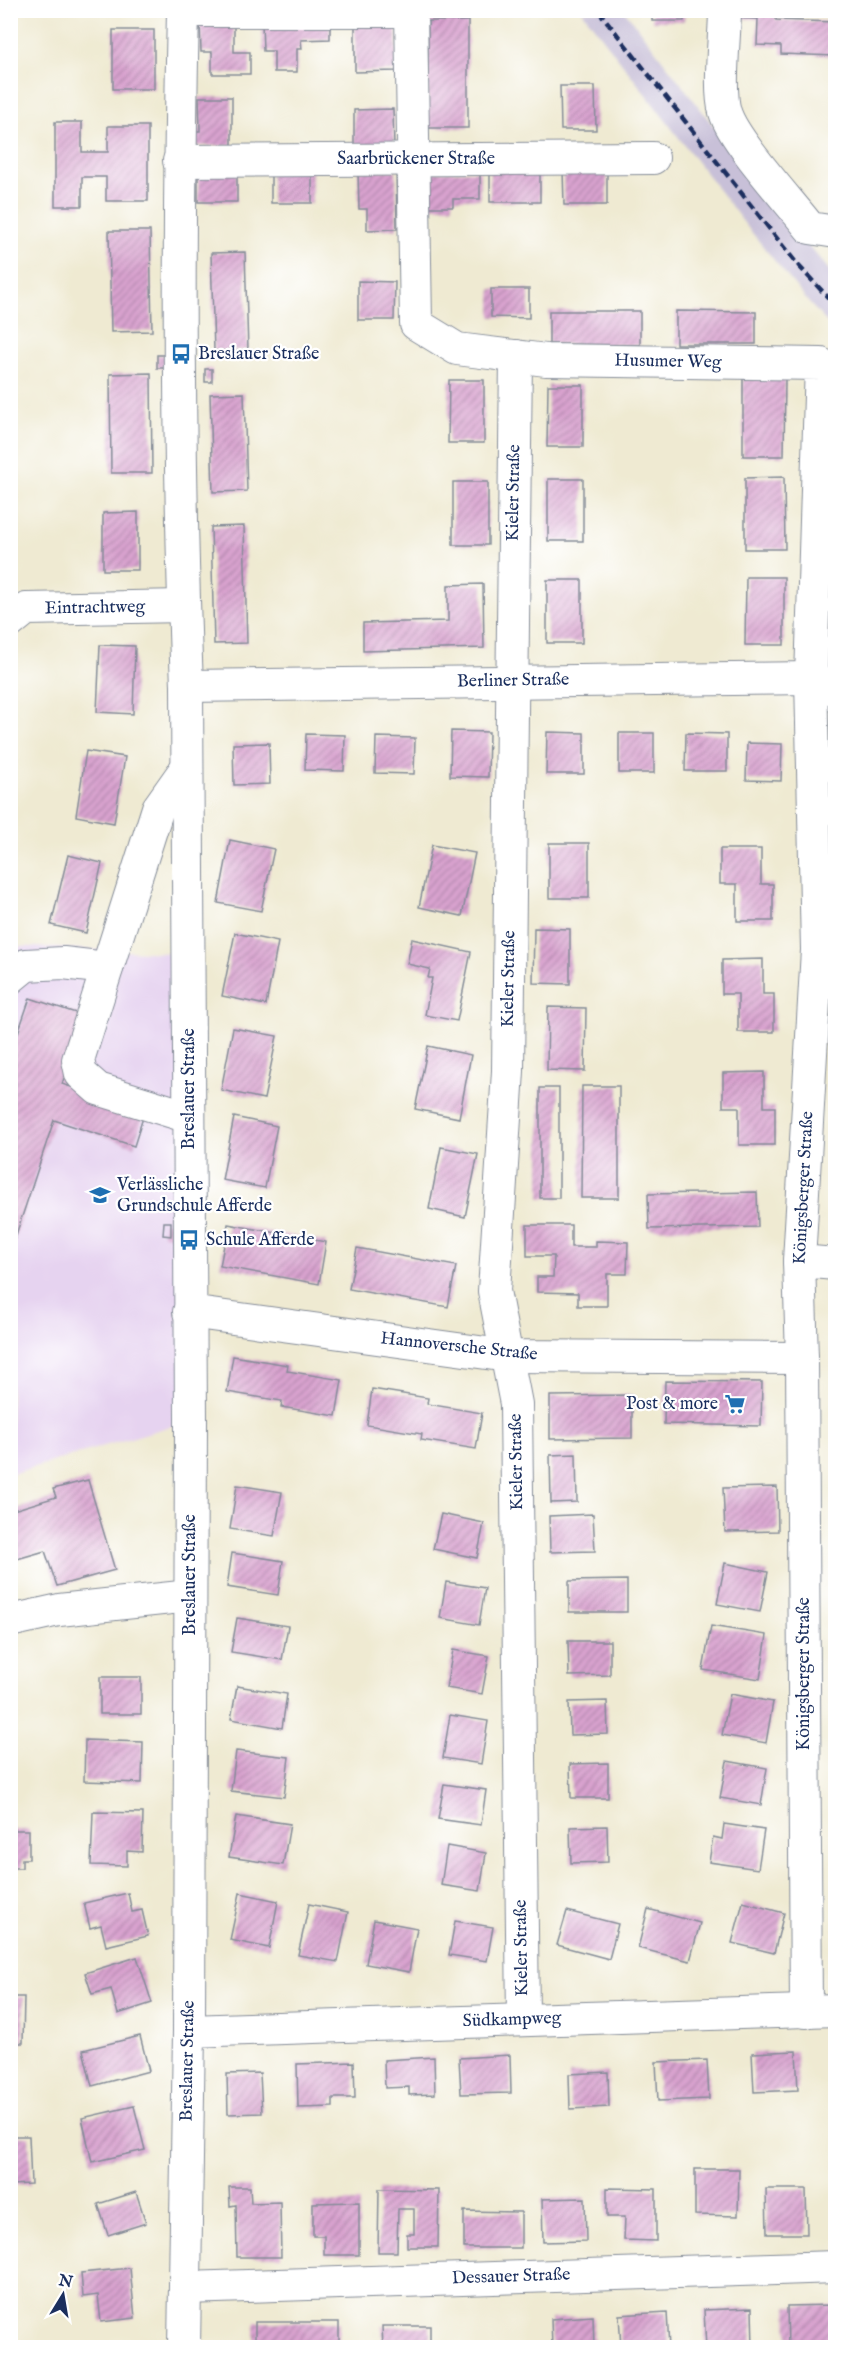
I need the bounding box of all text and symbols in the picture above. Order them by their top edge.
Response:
street label: Saarbrückener Straße [337,148,495,171]
bus stop icon: Breslauer Straße [169,342,193,366]
place label: Breslauer Straße [198,343,319,366]
street label: Husumer Weg [614,350,722,374]
street label: Kieler Straße [502,444,526,542]
street label: Eintrachtweg [45,596,146,620]
street label: Berliner Straße [457,669,569,693]
street label: Kieler Straße [497,930,521,1028]
street label: Breslauer Straße [178,1028,201,1150]
street label: Königsberger Straße [788,1111,820,1265]
place label: Verlässliche Grundschule Afferde [116,1174,272,1218]
school or university icon: Verlässliche Grundschule Afferde [88,1183,112,1207]
bus stop icon: Schule Afferde [177,1228,201,1252]
place label: Schule Afferde [206,1229,314,1252]
street label: Hannoversche Straße [379,1327,539,1367]
supermarket icon: Post & more [723,1392,747,1416]
place label: Post & more [626,1393,718,1416]
street label: Kieler Straße [505,1413,529,1511]
street label: Breslauer Straße [179,1514,202,1636]
street label: Königsberger Straße [793,1597,816,1751]
street label: Kieler Straße [510,1899,534,1997]
street label: Breslauer Straße [175,2000,201,2122]
street label: Südkampweg [462,2007,562,2033]
street label: Dessauer Straße [451,2263,571,2291]
north arrow [33,2265,93,2325]
text: N [56,2271,74,2293]

